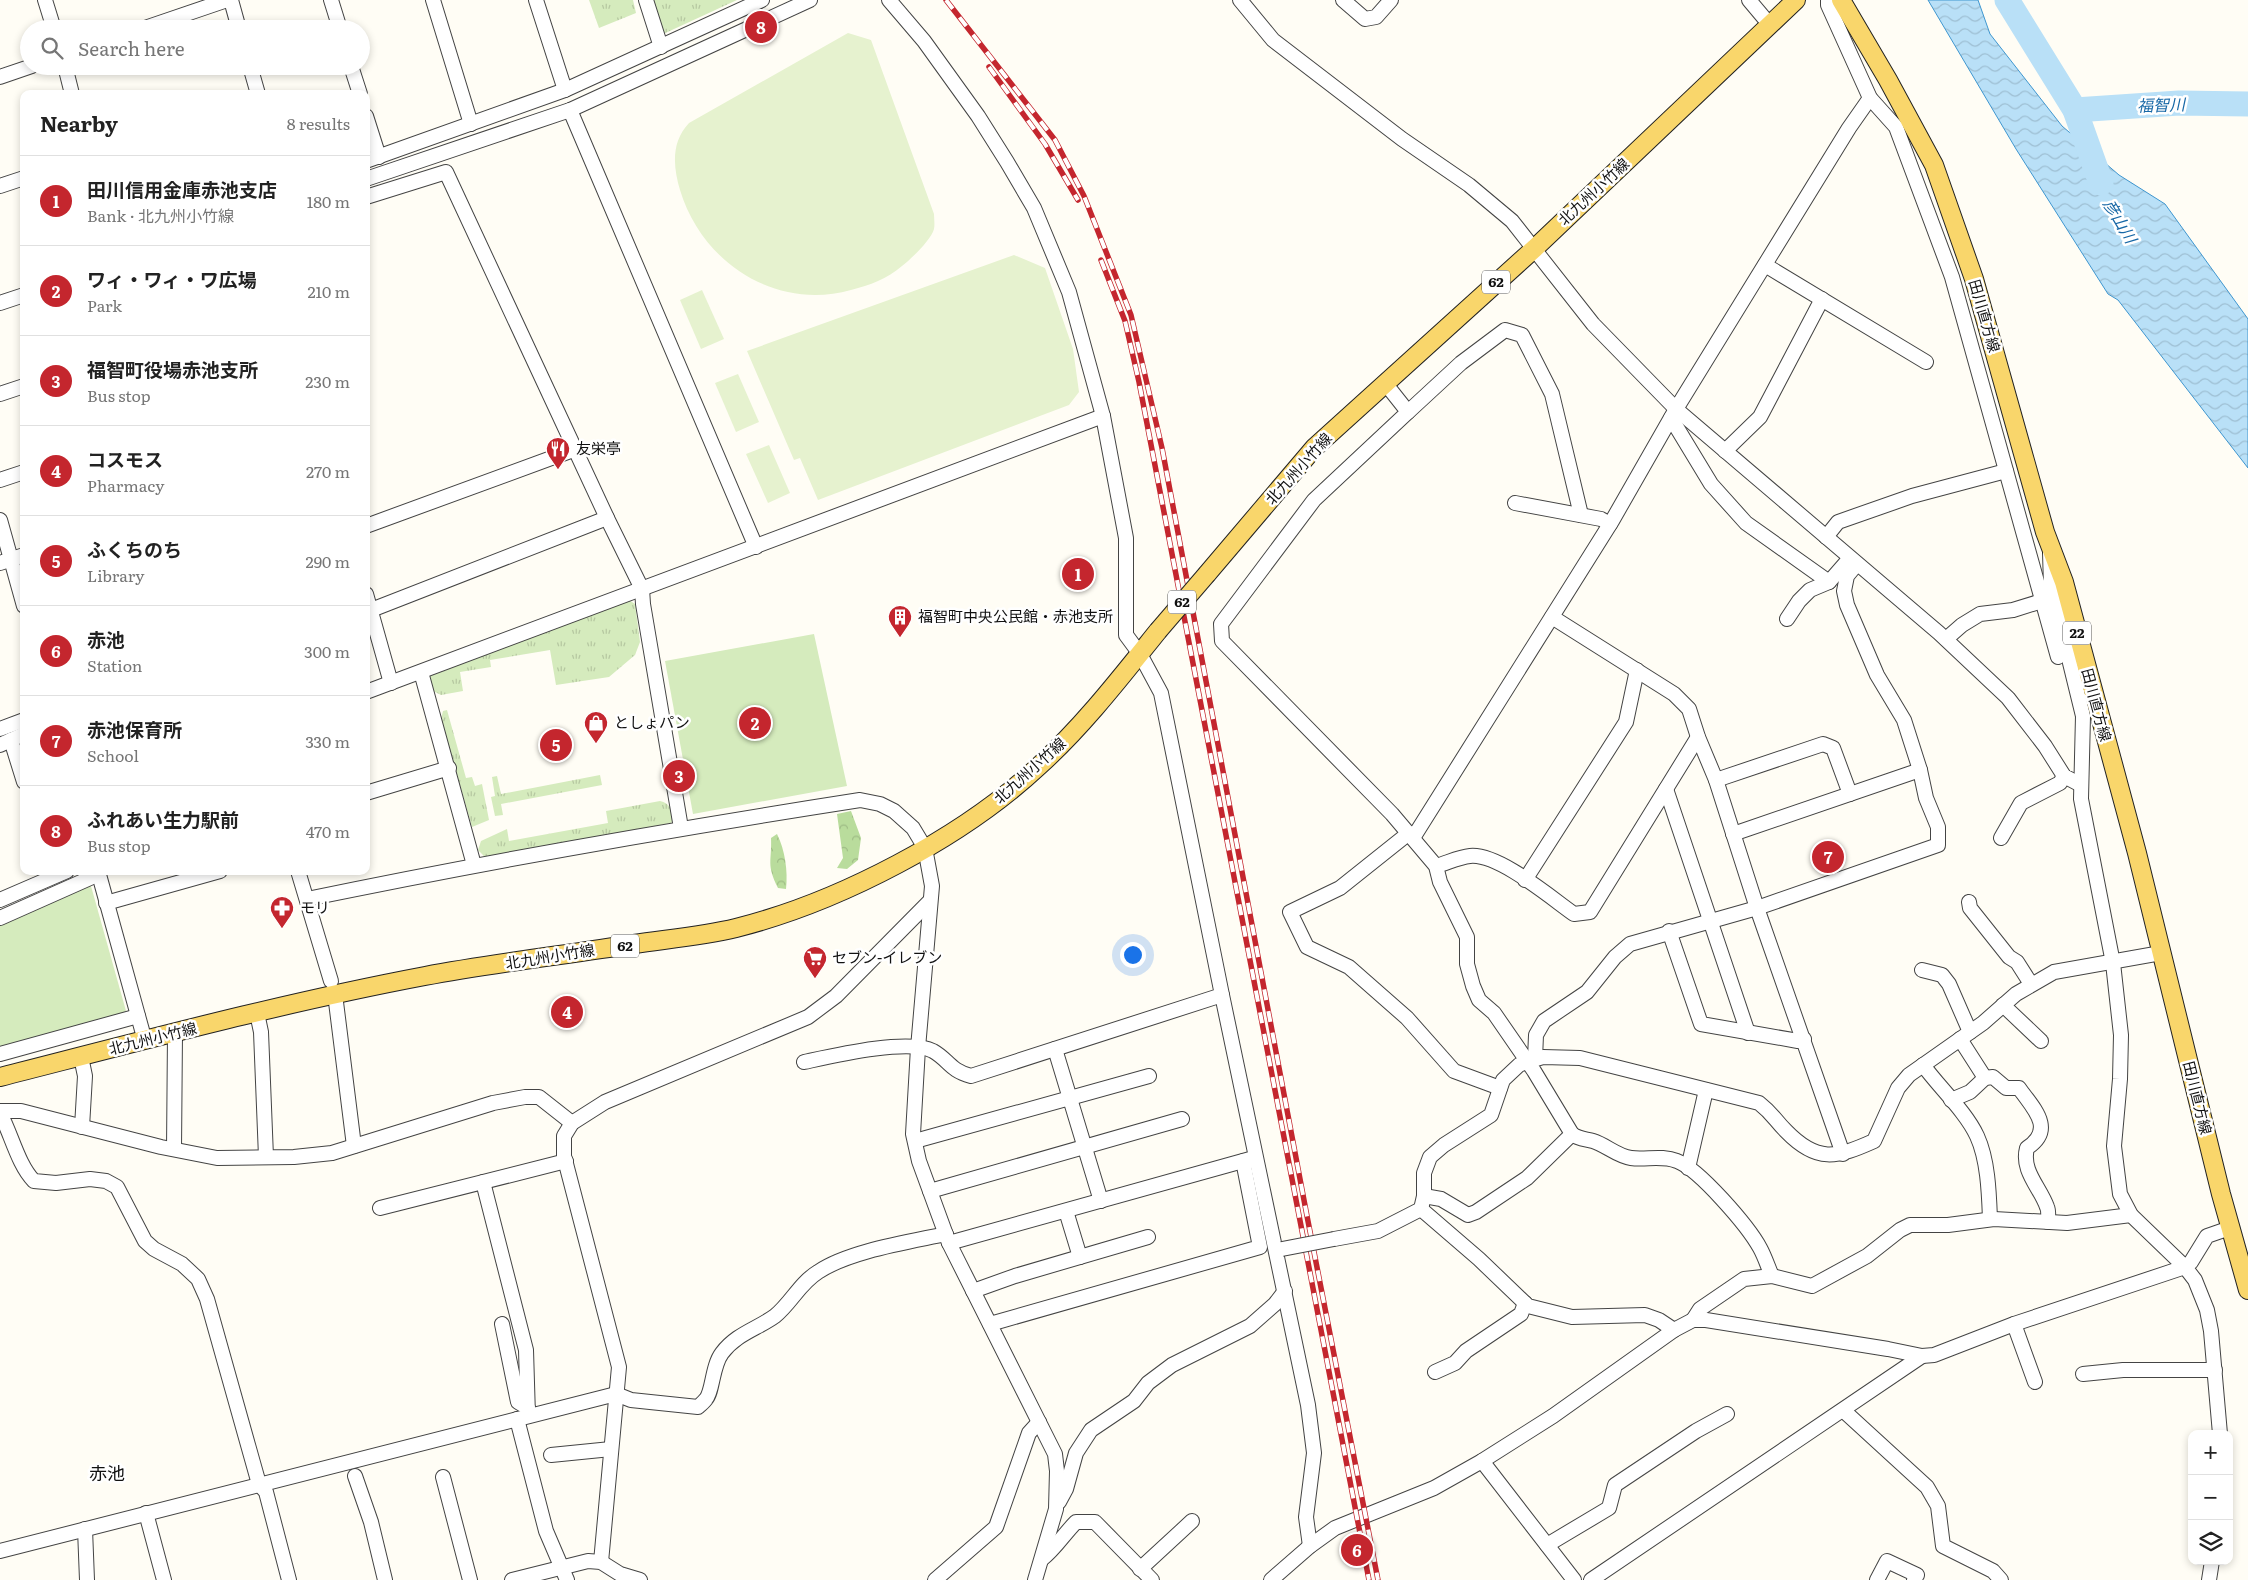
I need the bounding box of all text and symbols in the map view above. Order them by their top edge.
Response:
pin: 8 [745,8,777,46]
search box [20,20,370,75]
icon: search [38,34,66,62]
text: Search here [78,34,185,62]
water label: 福智川 [2137,91,2187,117]
text: Nearby [40,107,118,138]
text: 8 results [287,111,350,135]
street label: 北九州小竹線 [1552,152,1634,230]
text: 田川信用金庫赤池支店 [87,175,277,203]
text: 1 [53,189,59,213]
text: 180 m [307,189,350,213]
water label: 彦山川 [2098,194,2145,249]
text: Bank · 北九州小竹線 [87,203,234,227]
text: ワィ・ワィ・ワ広場 [87,265,257,293]
road number: 62 [1482,270,1510,294]
street label: 田川直方線 [1964,276,2007,355]
text: 2 [52,279,60,303]
text: 210 m [307,279,350,303]
text: Park [87,293,122,317]
text: 福智町役場赤池支所 [87,355,258,383]
text: 3 [52,369,60,393]
text: 230 m [305,369,350,393]
text: Bus stop [87,383,151,407]
street label: 北九州小竹線 [1259,427,1337,509]
restaurant icon: 友栄亭 [545,436,571,470]
place label: 友栄亭 [576,436,621,459]
text: コスモス [87,445,163,473]
text: 4 [51,459,61,483]
text: 270 m [306,459,350,483]
text: Pharmacy [87,473,165,497]
text: ふくちのち [87,535,182,563]
text: 5 [52,549,60,573]
text: 290 m [306,549,350,573]
pin: 1 [1062,555,1094,593]
text: Library [87,563,145,587]
road number: 62 [1168,590,1196,614]
building icon: 福智町中央公民館・赤池支所 [887,604,913,638]
place label: 福智町中央公民館・赤池支所 [918,604,1113,627]
road number: 22 [2063,622,2091,644]
text: 赤池 [87,625,125,653]
text: 6 [51,639,61,663]
text: 300 m [304,639,350,663]
text: Station [87,653,142,677]
street label: 田川直方線 [2077,665,2118,744]
pin: 2 [739,704,771,742]
shop icon: としょパン [583,710,609,744]
place label: としょパン [614,710,690,733]
text: 赤池保育所 [87,715,182,743]
pin: 5 [540,726,572,764]
text: 7 [52,729,60,753]
text: 330 m [305,729,350,753]
street label: 北九州小竹線 [988,731,1070,809]
text: School [87,743,139,767]
pin: 3 [663,757,695,795]
text: ふれあい生力駅前 [87,805,239,833]
text: 8 [51,819,61,843]
text: 470 m [306,819,350,843]
text: Bus stop [87,833,151,857]
pin: 7 [1812,838,1844,876]
pharmacy icon: モリ [269,895,295,929]
place label: モリ [300,895,330,918]
road number: 62 [611,934,639,958]
street label: 北九州小竹線 [504,937,596,974]
your location [1120,942,1146,968]
supermarket icon: セブン-イレブン [802,945,828,979]
place label: セブン-イレブン [832,945,942,968]
pin: 4 [551,993,583,1031]
street label: 北九州小竹線 [106,1015,199,1060]
street label: 田川直方線 [2178,1058,2219,1137]
map controls [2188,1430,2233,1565]
button: + [2188,1430,2233,1475]
district label: 赤池 [89,1459,125,1486]
button: − [2188,1475,2233,1520]
button: layers [2188,1520,2233,1565]
pin: 6 [1341,1531,1373,1569]

